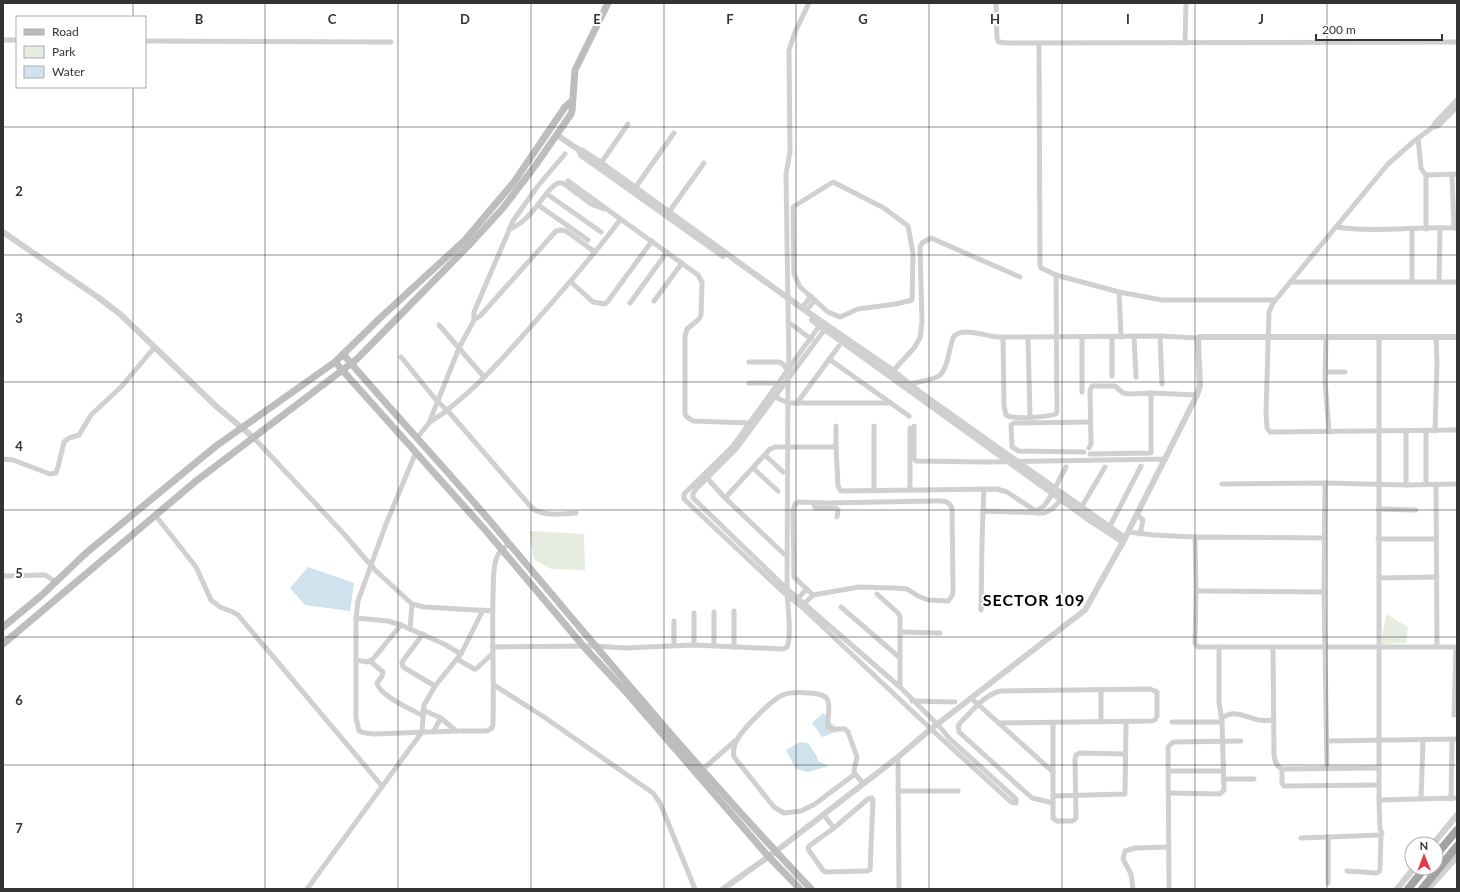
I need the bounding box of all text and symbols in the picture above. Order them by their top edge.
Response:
text: B [195,11,204,27]
text: C [328,11,337,27]
text: D [460,11,470,27]
text: E [593,11,601,27]
text: F [726,11,734,27]
text: G [858,11,868,27]
text: H [990,11,1000,27]
text: I [1126,11,1130,27]
text: J [1258,11,1264,27]
legend [16,16,146,88]
scale bar [1316,16,1442,42]
text: 200 m [1322,22,1356,37]
text: Road [52,24,79,39]
text: Park [52,44,76,59]
text: Water [52,64,85,79]
text: 2 [15,183,23,199]
text: 3 [15,310,23,326]
text: 4 [15,438,23,454]
text: 5 [15,565,23,581]
district label: SECTOR 109 [983,590,1085,609]
text: 6 [15,692,23,708]
text: 7 [15,820,23,836]
north arrow [1404,836,1444,876]
text: N [1419,839,1428,852]

